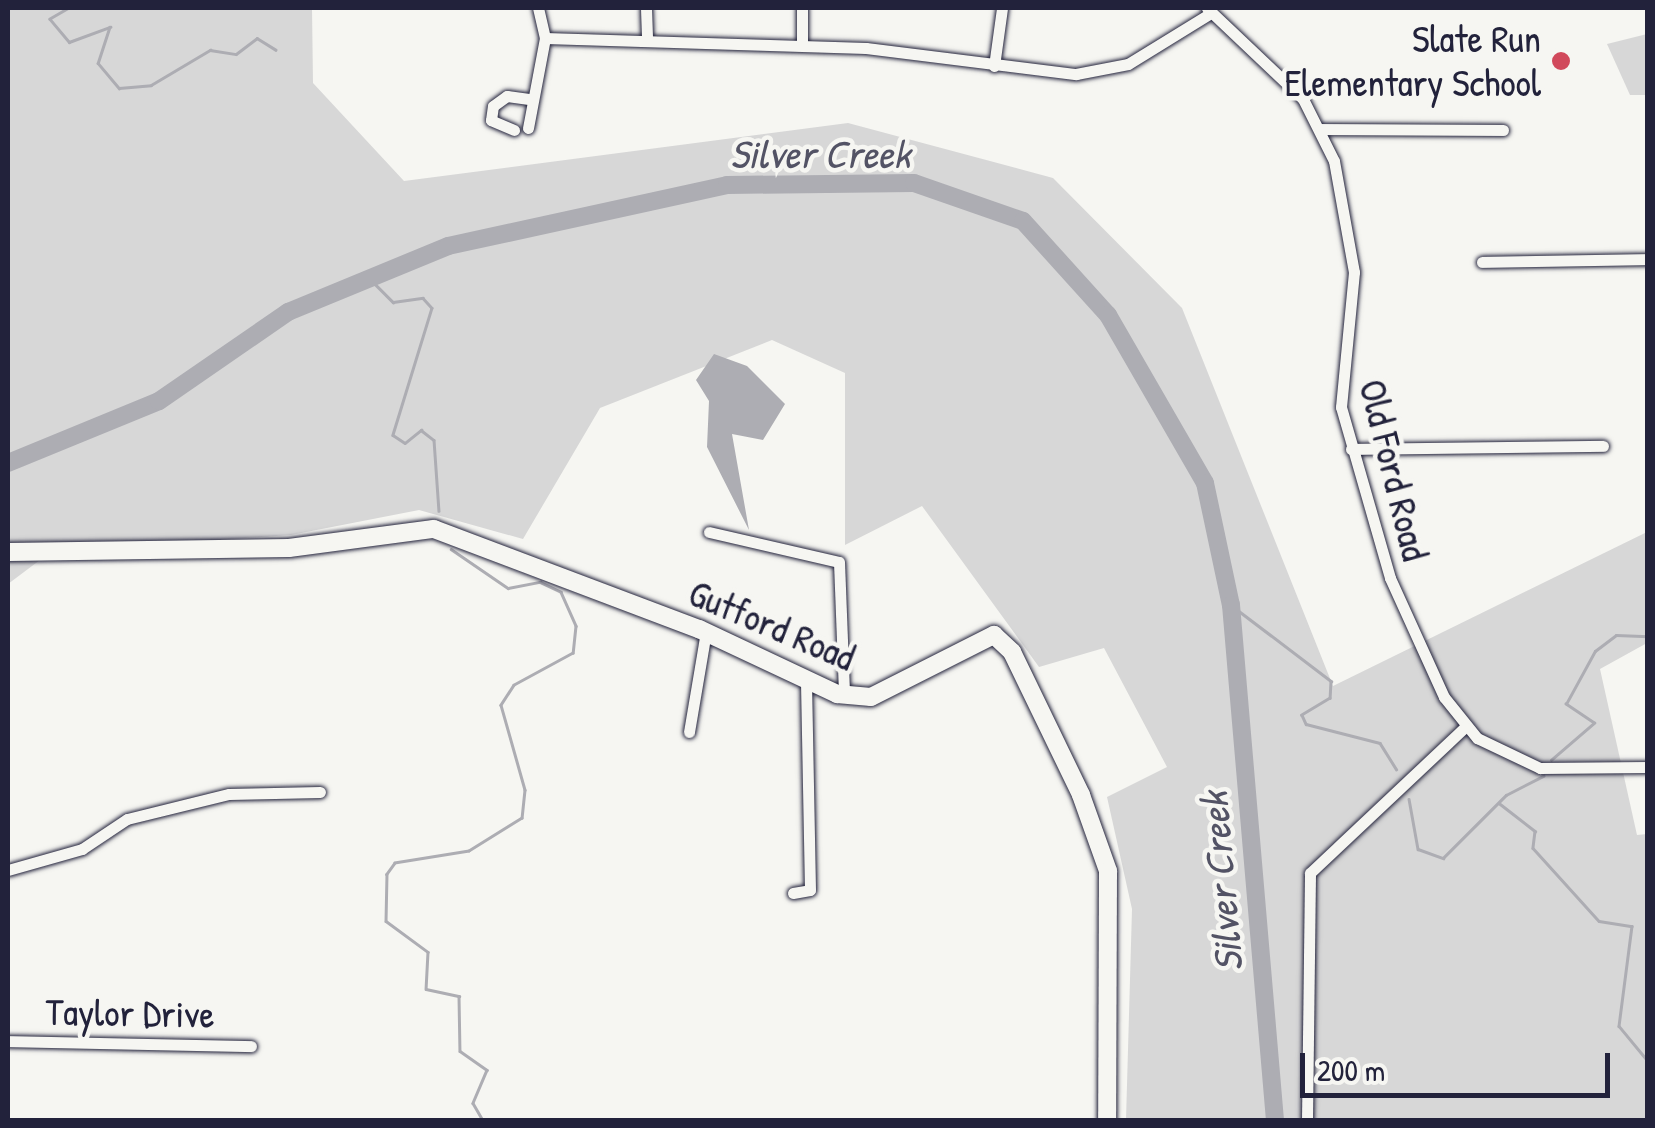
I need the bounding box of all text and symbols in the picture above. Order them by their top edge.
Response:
place label: Slate Run Elementary School [1285,16,1541,105]
marker: Slate Run Elementary School [1550,50,1572,72]
water label: Silver Creek [730,129,910,177]
street label: Old Ford Road [1350,375,1438,565]
street label: Gutford Road [682,570,862,680]
water label: Silver Creek [1188,790,1252,974]
street label: Taylor Drive [45,989,215,1037]
scale bar [1305,1033,1615,1095]
text: 200 m [1317,1050,1385,1090]

